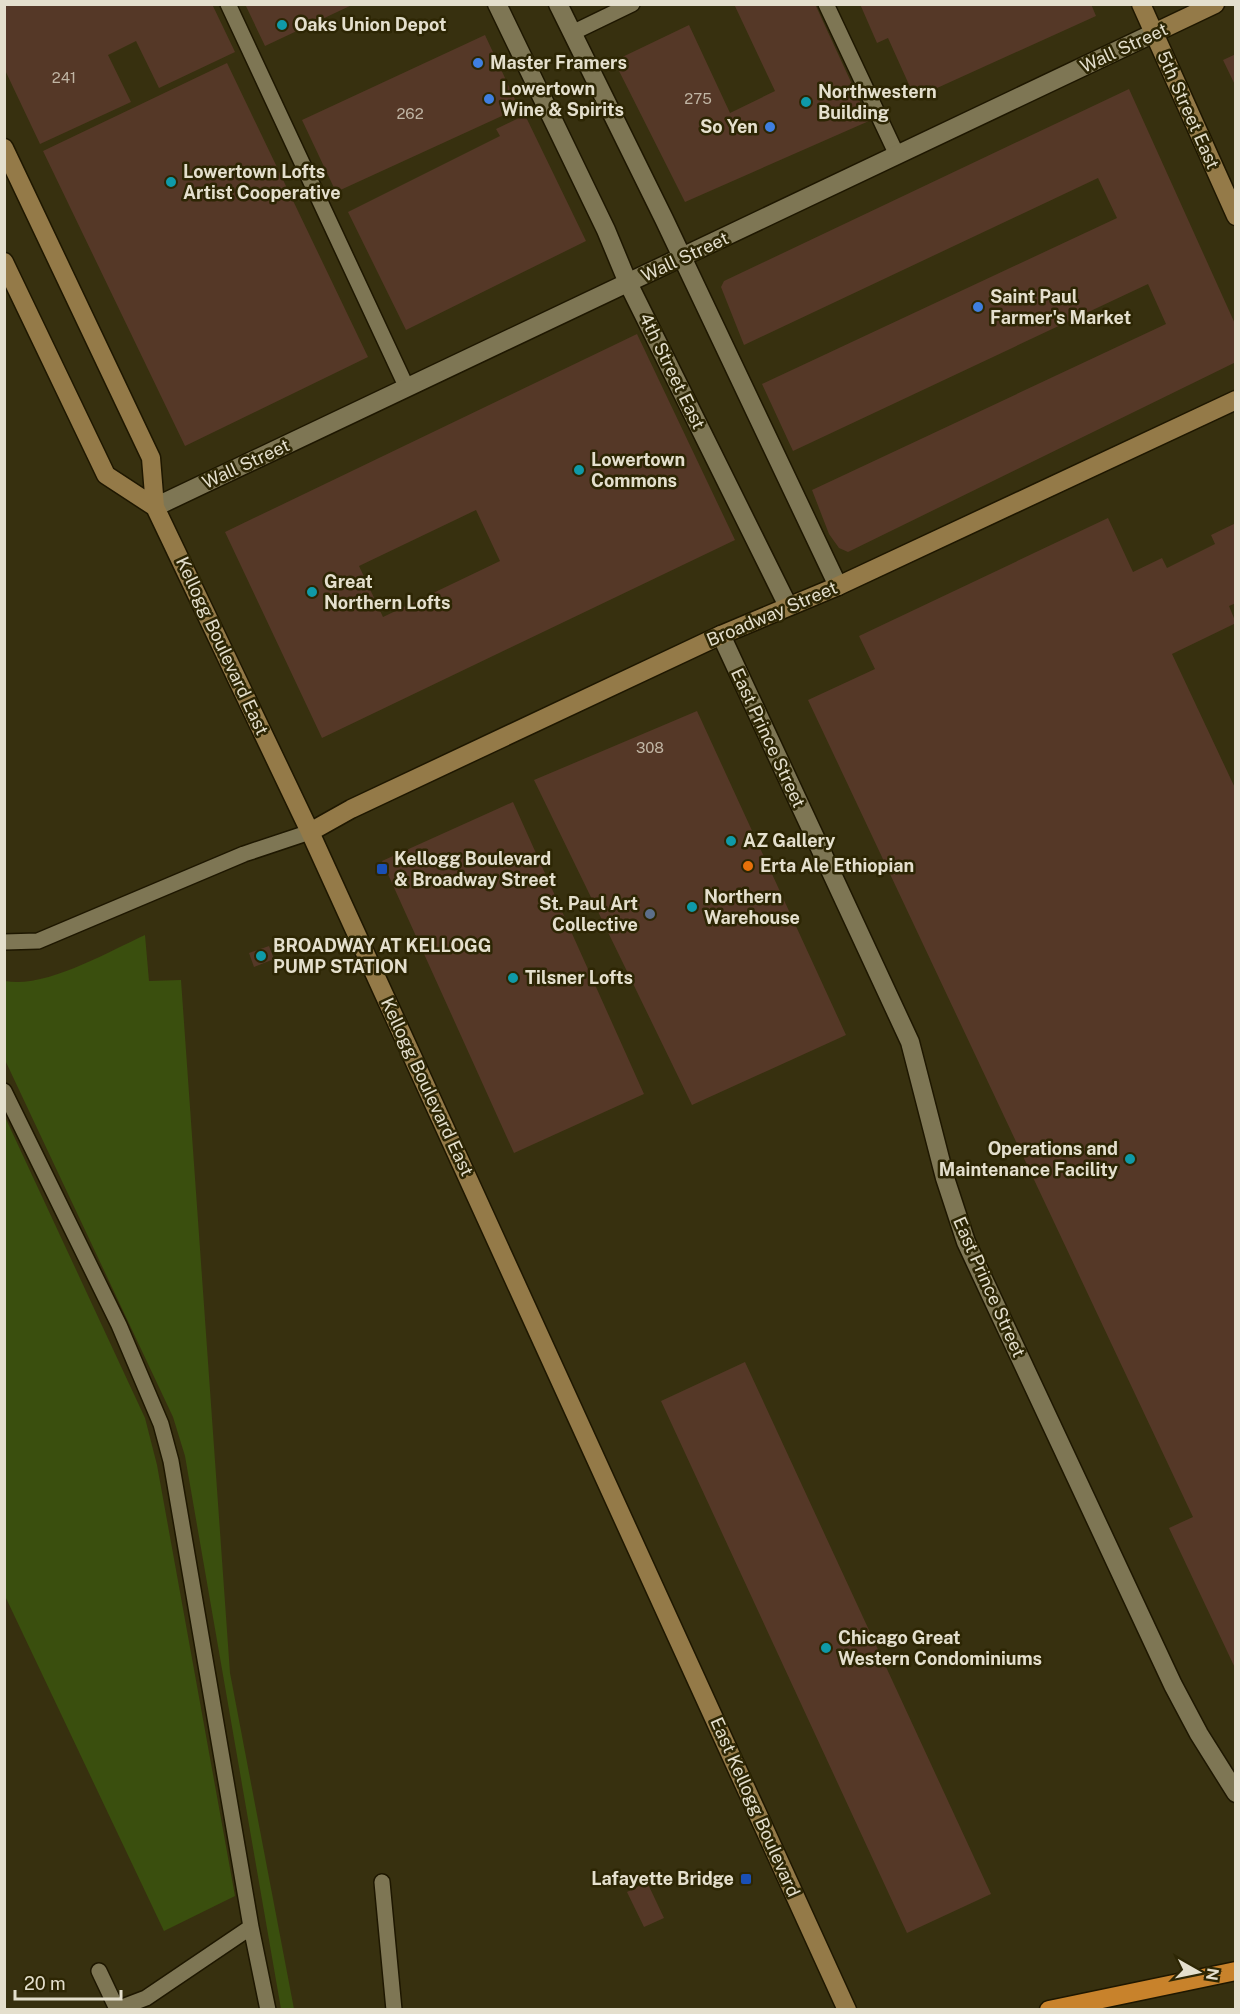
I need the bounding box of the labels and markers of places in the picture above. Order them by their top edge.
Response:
place label: Oaks Union Depot [294,14,446,35]
marker: Oaks Union Depot [275,18,289,32]
place label: Master Framers [490,52,627,73]
marker: Master Framers [471,56,485,70]
place label: Lowertown Wine & Spirits [501,78,624,120]
place label: Northwestern Building [818,81,937,123]
marker: Lowertown Wine & Spirits [482,92,496,106]
marker: Northwestern Building [799,95,813,109]
place label: So Yen [700,116,758,137]
marker: So Yen [763,120,777,134]
place label: Lowertown Lofts Artist Cooperative [183,161,341,203]
marker: Lowertown Lofts Artist Cooperative [164,175,178,189]
place label: Saint Paul Farmer's Market [990,286,1131,328]
marker: Saint Paul Farmer's Market [971,300,985,314]
place label: Lowertown Commons [591,449,685,491]
marker: Lowertown Commons [572,463,586,477]
place label: Great Northern Lofts [324,571,450,613]
marker: Great Northern Lofts [305,585,319,599]
place label: AZ Gallery [743,830,835,851]
marker: AZ Gallery [724,834,738,848]
place label: Kellogg Boulevard & Broadway Street [394,848,556,890]
place label: Erta Ale Ethiopian [760,855,914,876]
marker: Erta Ale Ethiopian [741,859,755,873]
marker: Kellogg Boulevard & Broadway Street [375,862,389,876]
place label: Northern Warehouse [704,886,800,928]
place label: St. Paul Art Collective [539,893,638,935]
marker: Northern Warehouse [685,900,699,914]
marker: St. Paul Art Collective [643,907,657,921]
place label: BROADWAY AT KELLOGG PUMP STATION [273,935,491,977]
marker: BROADWAY AT KELLOGG PUMP STATION [254,949,268,963]
place label: Tilsner Lofts [525,967,633,988]
marker: Tilsner Lofts [506,971,520,985]
place label: Operations and Maintenance Facility [939,1138,1118,1180]
marker: Operations and Maintenance Facility [1123,1152,1137,1166]
place label: Chicago Great Western Condominiums [838,1627,1042,1669]
marker: Chicago Great Western Condominiums [819,1641,833,1655]
place label: Lafayette Bridge [591,1868,734,1889]
marker: Lafayette Bridge [739,1872,753,1886]

